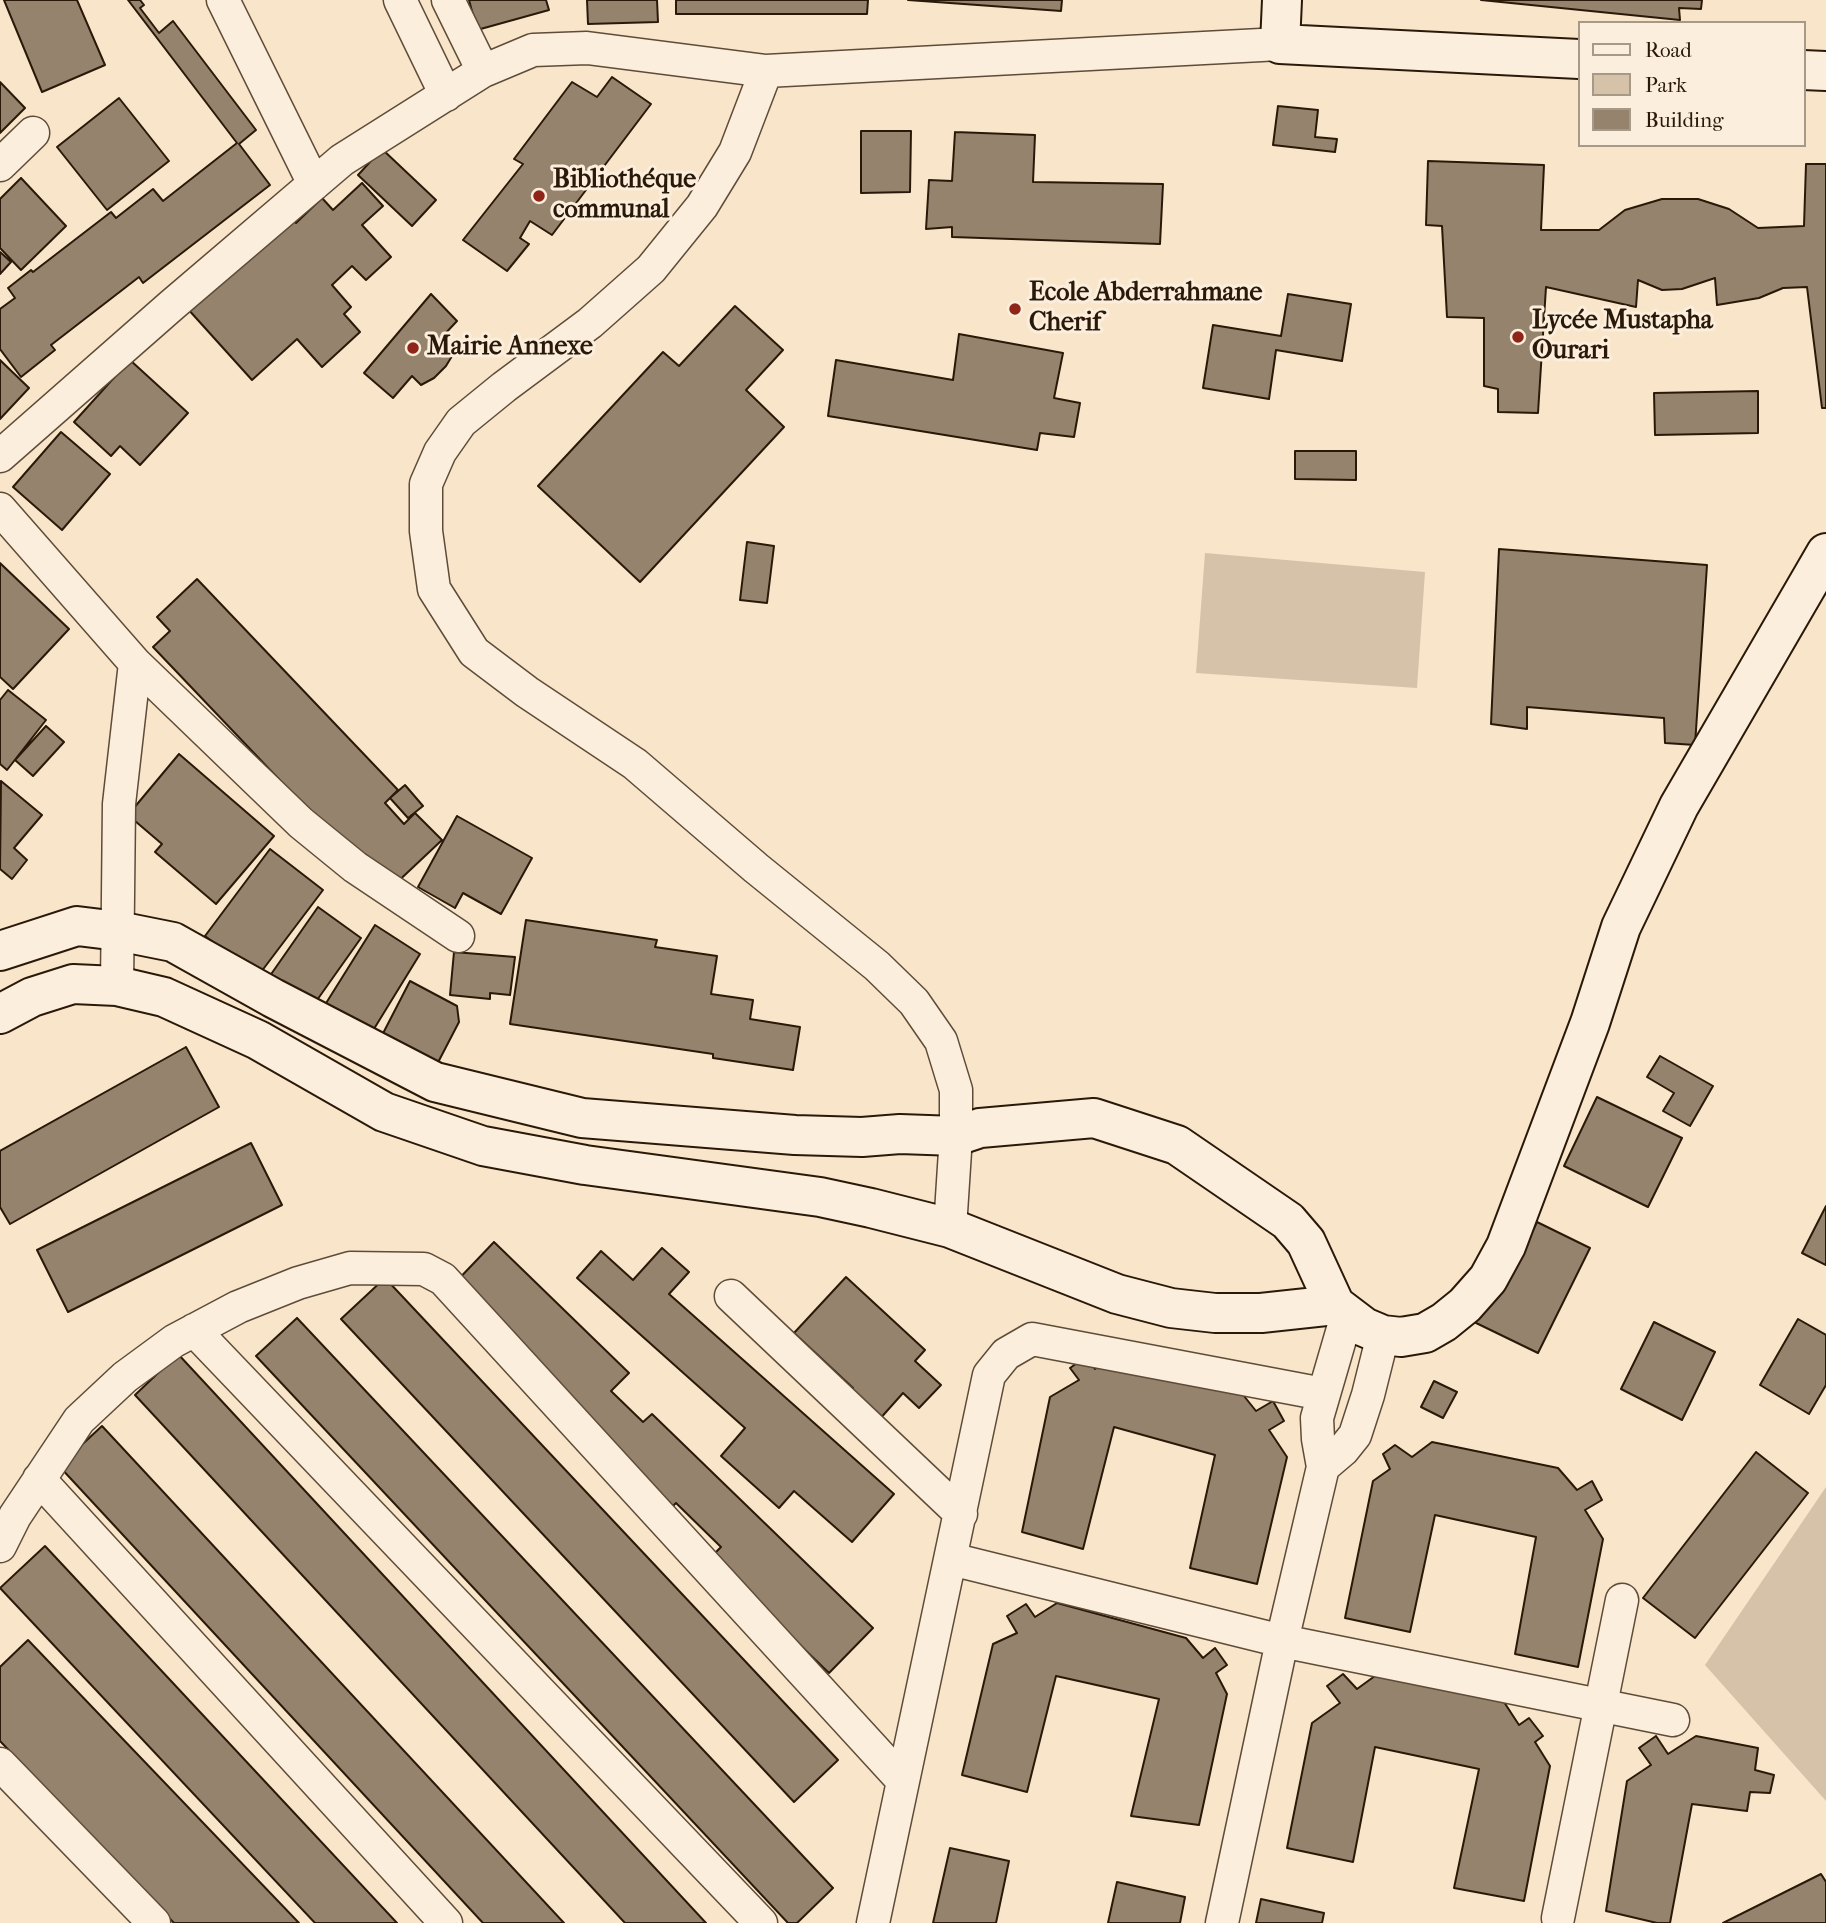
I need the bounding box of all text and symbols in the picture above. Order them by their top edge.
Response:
legend [1577,21,1805,147]
text: Road [1645,38,1692,62]
text: Park [1645,73,1687,97]
text: Building [1645,108,1723,132]
place label: Bibliothéque communal [553,165,696,227]
marker: Bibliothéque communal [531,188,547,204]
place label: Ecole Abderrahmane Cherif [1029,278,1262,340]
marker: Ecole Abderrahmane Cherif [1007,301,1023,317]
place label: Lycée Mustapha Ourari [1532,306,1713,368]
marker: Lycée Mustapha Ourari [1510,329,1526,345]
place label: Mairie Annexe [427,332,593,364]
marker: Mairie Annexe [405,340,421,356]

